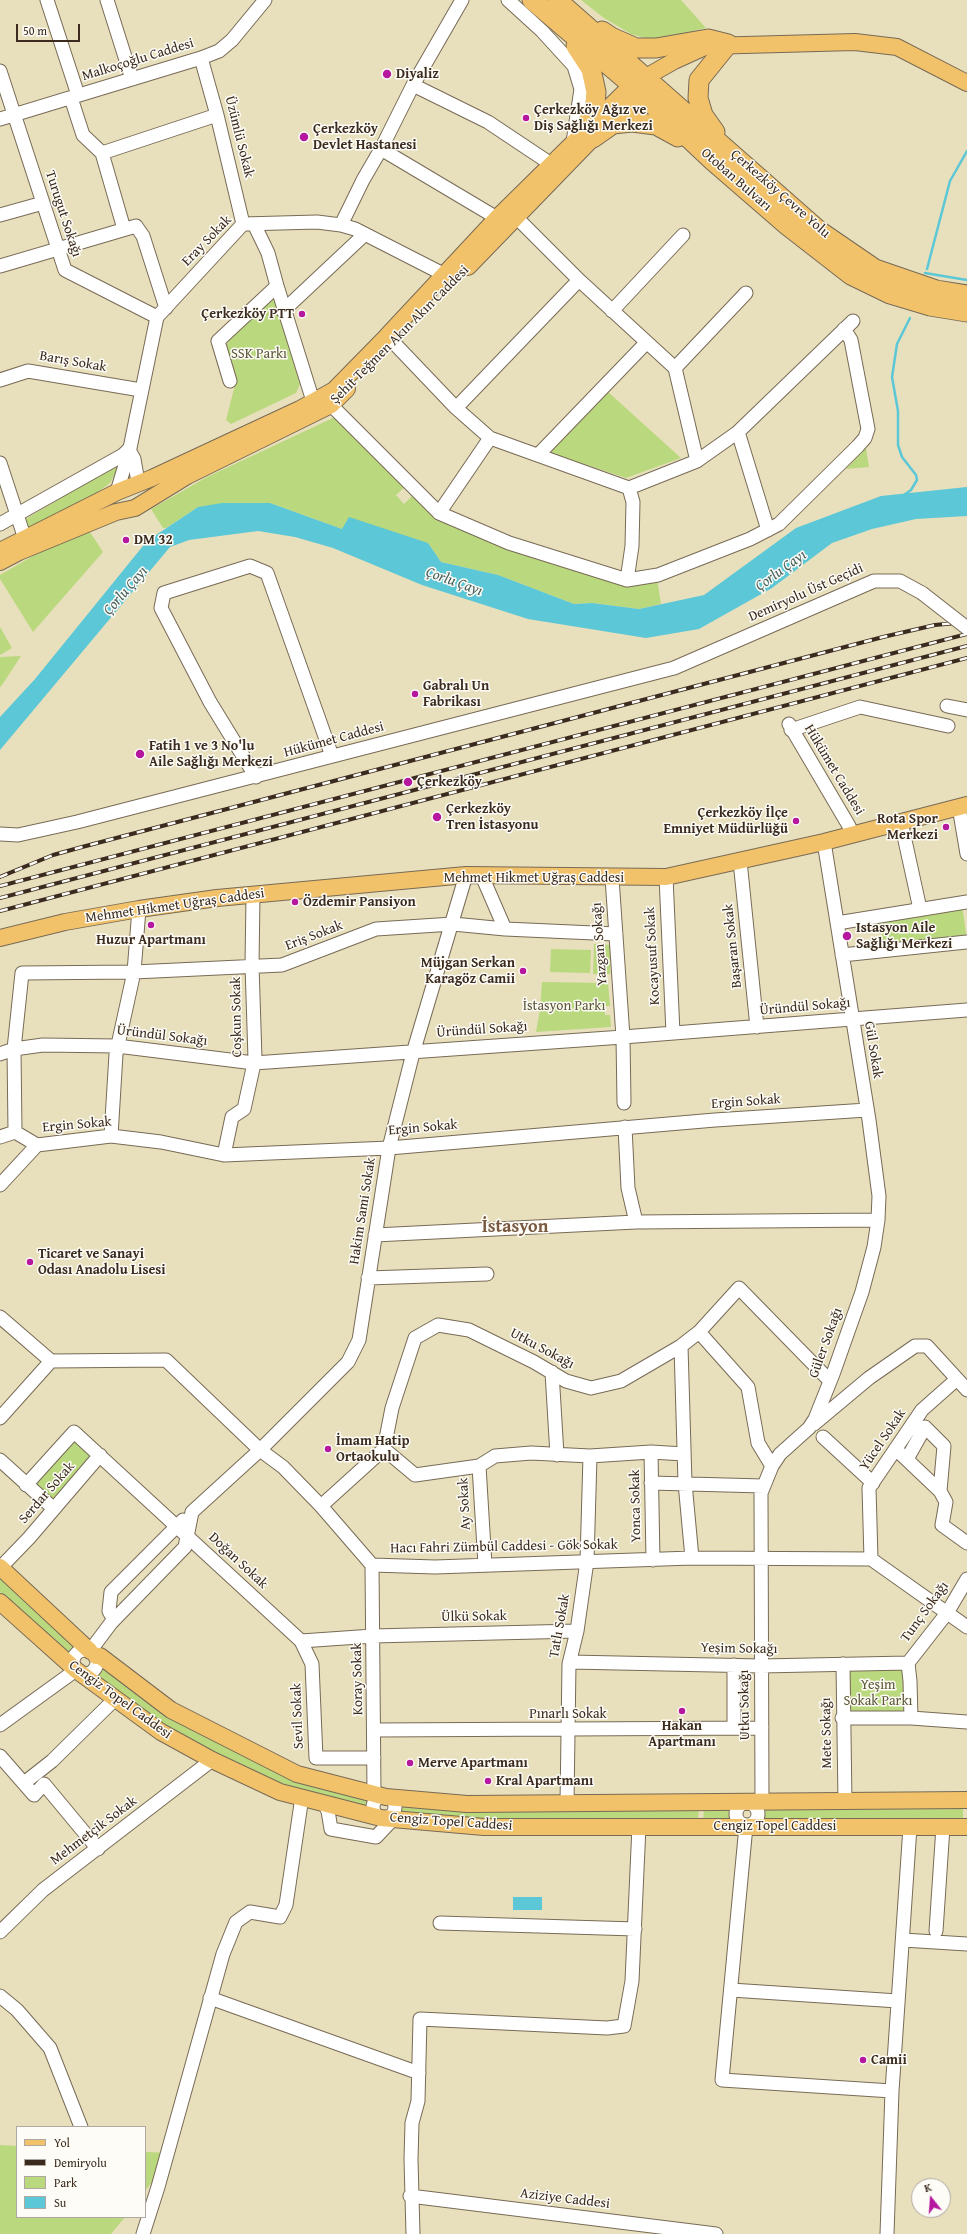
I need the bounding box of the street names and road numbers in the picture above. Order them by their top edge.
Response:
street label: Malkoçoğlu Caddesi [80,35,196,85]
street label: Üzümlü Sokak [221,94,257,180]
street label: Otoban Bulvarı [697,145,775,215]
street label: Çerkezköy Çevre Yolu [727,146,833,242]
street label: Turugut Sokağı [41,169,85,259]
street label: Eray Sokak [179,212,235,270]
street label: Şehit Teğmen Akın Akın Caddesi [327,262,473,408]
street label: Barış Sokak [38,348,108,376]
street label: Demiryolu Üst Geçidi [746,560,866,626]
street label: Hükümet Caddesi [282,719,386,761]
street label: Hükümet Caddesi [800,722,868,818]
street label: Mehmet Hikmet Uğraş Caddesi [444,870,624,886]
street label: Mehmet Hikmet Uğraş Caddesi [84,885,266,927]
street label: Yazgan Sokağı [589,902,611,986]
street label: Başaran Sokak [720,903,746,989]
street label: Kocayusuf Sokak [642,906,664,1006]
street label: Eriş Sokak [283,917,345,955]
street label: Coşkun Sokak [228,976,246,1058]
street label: Üründül Sokağı [759,995,851,1019]
street label: Üründül Sokağı [436,1018,528,1042]
street label: Gül Sokak [860,1020,886,1080]
street label: Üründül Sokağı [116,1022,208,1050]
street label: Ergin Sokak [711,1091,781,1113]
street label: Ergin Sokak [42,1114,112,1136]
street label: Ergin Sokak [388,1117,458,1139]
street label: Hakim Sami Sokak [346,1156,380,1266]
street label: Güler Sokağı [805,1305,847,1381]
street label: Utku Sokağı [507,1325,577,1373]
street label: Yücel Sokak [856,1406,910,1474]
street label: Serdar Sokak [15,1459,79,1527]
street label: Yonca Sokak [627,1469,645,1543]
street label: Ay Sokak [455,1477,475,1531]
street label: Doğan Sokak [205,1529,271,1593]
street label: Hacı Fahri Zümbül Caddesi - Gök Sokak [390,1537,618,1557]
street label: Tunç Sokağı [897,1578,953,1646]
street label: Tatlı Sokak [546,1593,574,1659]
street label: Ülkü Sokak [441,1608,507,1626]
street label: Yeşim Sokağı [700,1640,778,1658]
street label: Koray Sokak [349,1643,367,1715]
street label: Cengiz Topel Caddesi [65,1657,175,1743]
street label: Utku Sokağı [736,1670,754,1740]
street label: Sevil Sokak [288,1683,308,1749]
street label: Mete Sokağı [818,1697,836,1769]
street label: Pınarlı Sokak [529,1706,607,1722]
street label: Mehmetçik Sokak [47,1793,141,1869]
street label: Cengiz Topel Caddesi [389,1809,513,1835]
street label: Cengiz Topel Caddesi [714,1818,836,1834]
street label: Aziziye Caddesi [519,2185,611,2213]

